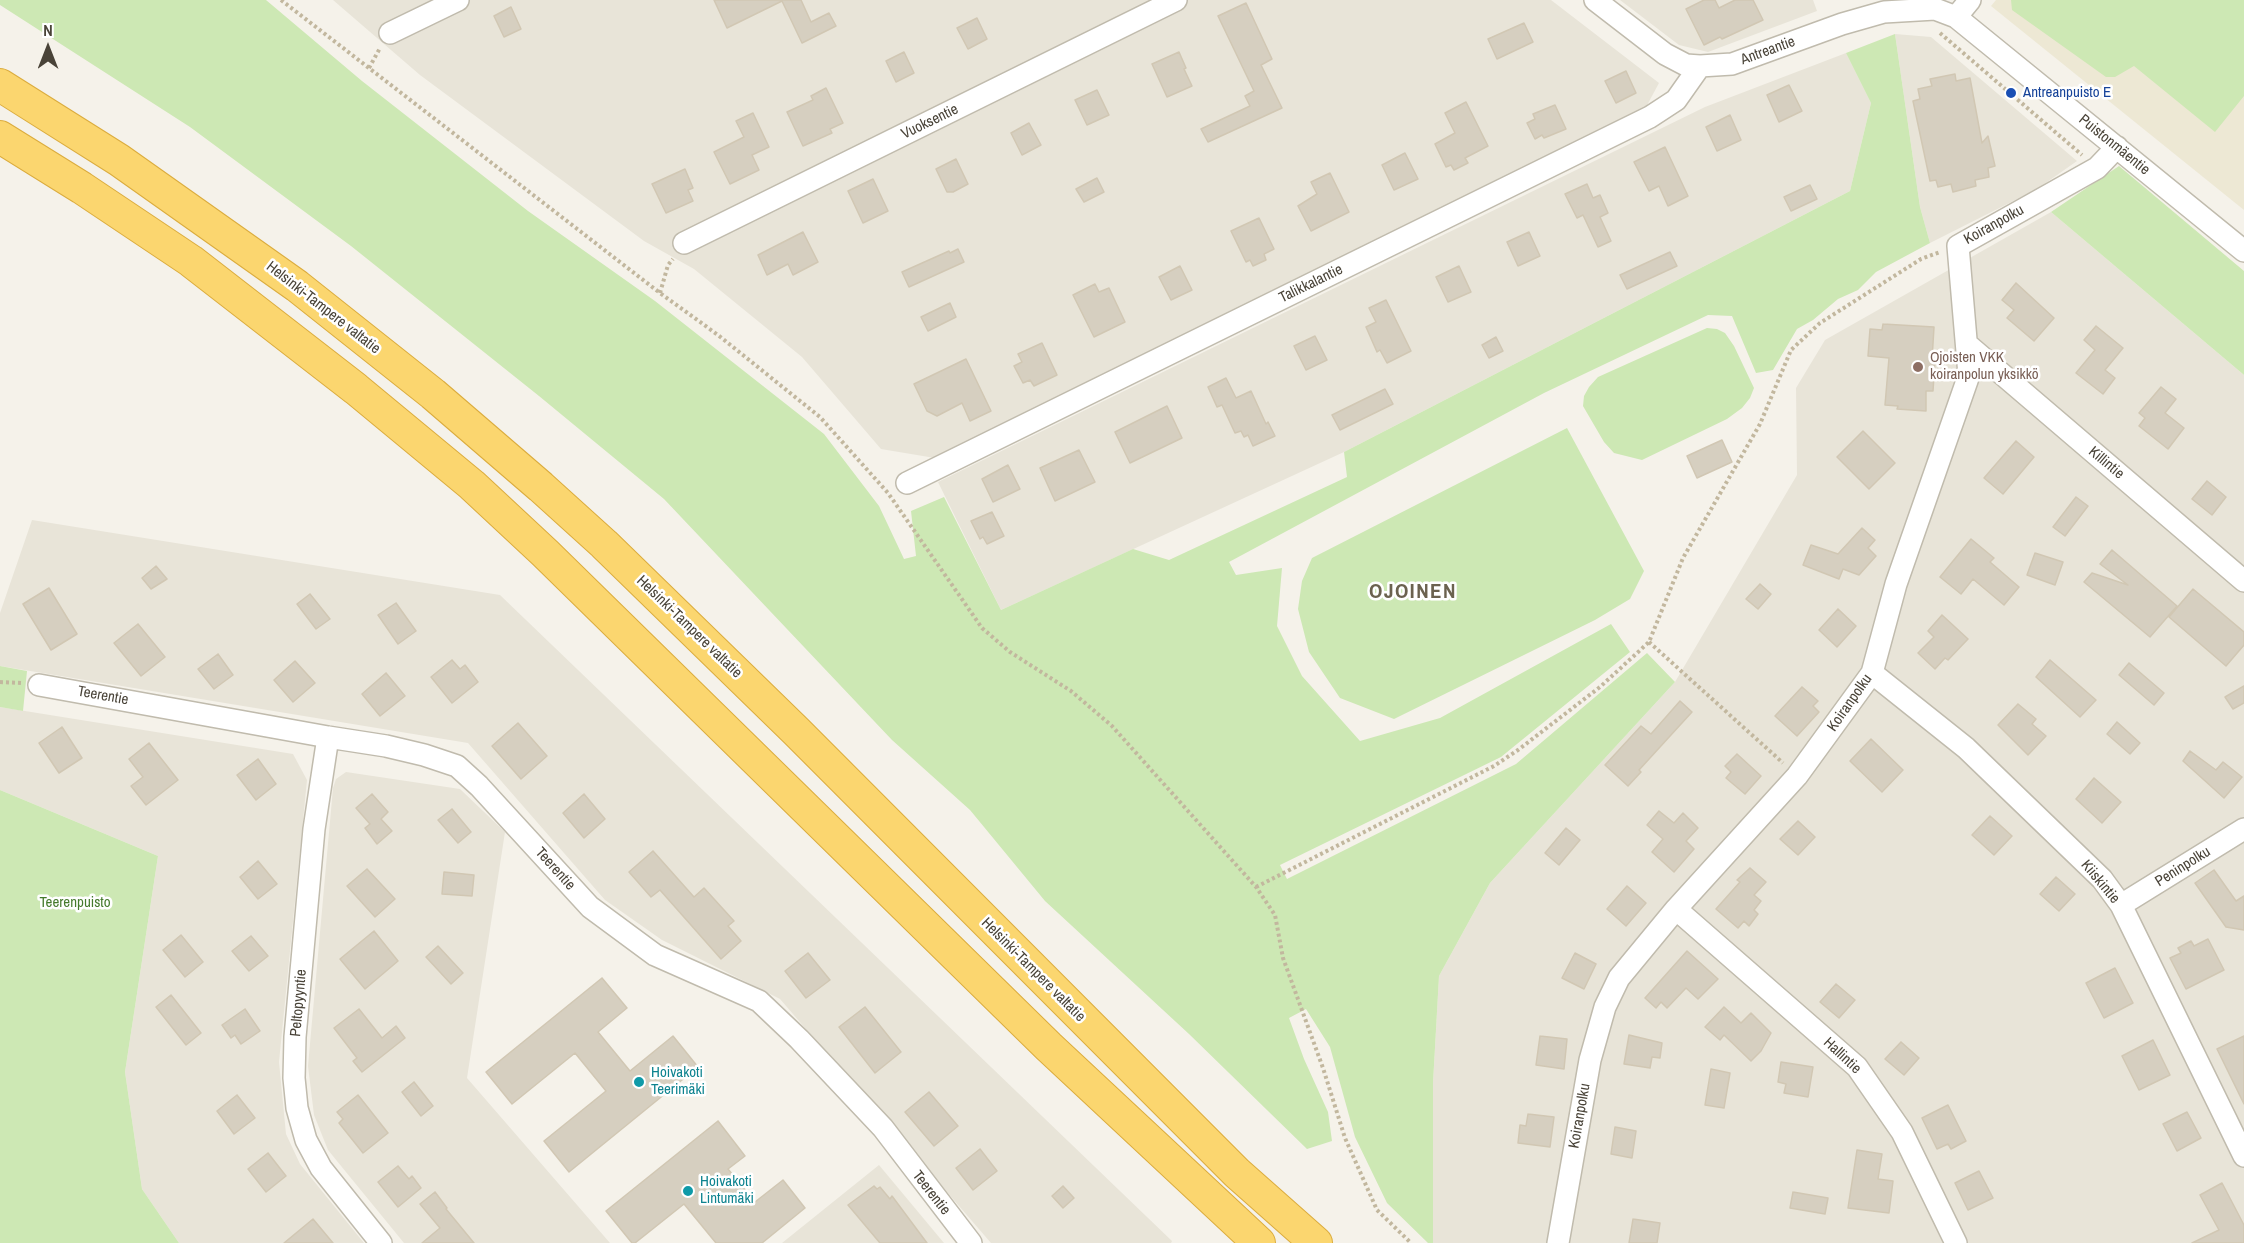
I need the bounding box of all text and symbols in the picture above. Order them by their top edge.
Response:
north arrow [18,18,78,78]
text: N [43,19,53,41]
street label: Antreantie [1738,33,1798,69]
place label: Antreanpuisto E [2023,84,2111,102]
marker: Antreanpuisto E [2004,86,2018,100]
street label: Vuoksentie [899,101,961,143]
street label: Puistonmäentie [2075,111,2153,179]
street label: Koiranpolku [1961,201,2027,249]
street label: Helsinki-Tampere valtatie [262,258,384,358]
street label: Talikkalantie [1276,261,1346,307]
place label: Ojoisten VKK koiranpolun yksikkö [1930,349,2039,384]
marker: Ojoisten VKK koiranpolun yksikkö [1911,360,1925,374]
street label: Killintie [2085,443,2127,483]
street label: Helsinki-Tampere valtatie [633,572,745,682]
district label: OJOINEN [1369,579,1457,605]
street label: Koiranpolku [1824,671,1876,735]
street label: Teerentie [76,683,130,709]
street label: Peninpolku [2152,843,2214,891]
street label: Teerentie [531,844,579,894]
street label: Kiiskintie [2077,857,2123,907]
park label: Teerenpuisto [39,894,111,912]
street label: Helsinki-Tampere valtatie [977,914,1089,1026]
street label: Peltopyyntie [287,968,311,1038]
street label: Hallintie [1819,1034,1865,1078]
place label: Hoivakoti Teerimäki [651,1064,705,1099]
marker: Hoivakoti Teerimäki [632,1075,646,1089]
street label: Koiranpolku [1565,1082,1595,1150]
street label: Teerentie [908,1167,954,1219]
place label: Hoivakoti Lintumäki [700,1173,754,1208]
marker: Hoivakoti Lintumäki [681,1184,695,1198]

